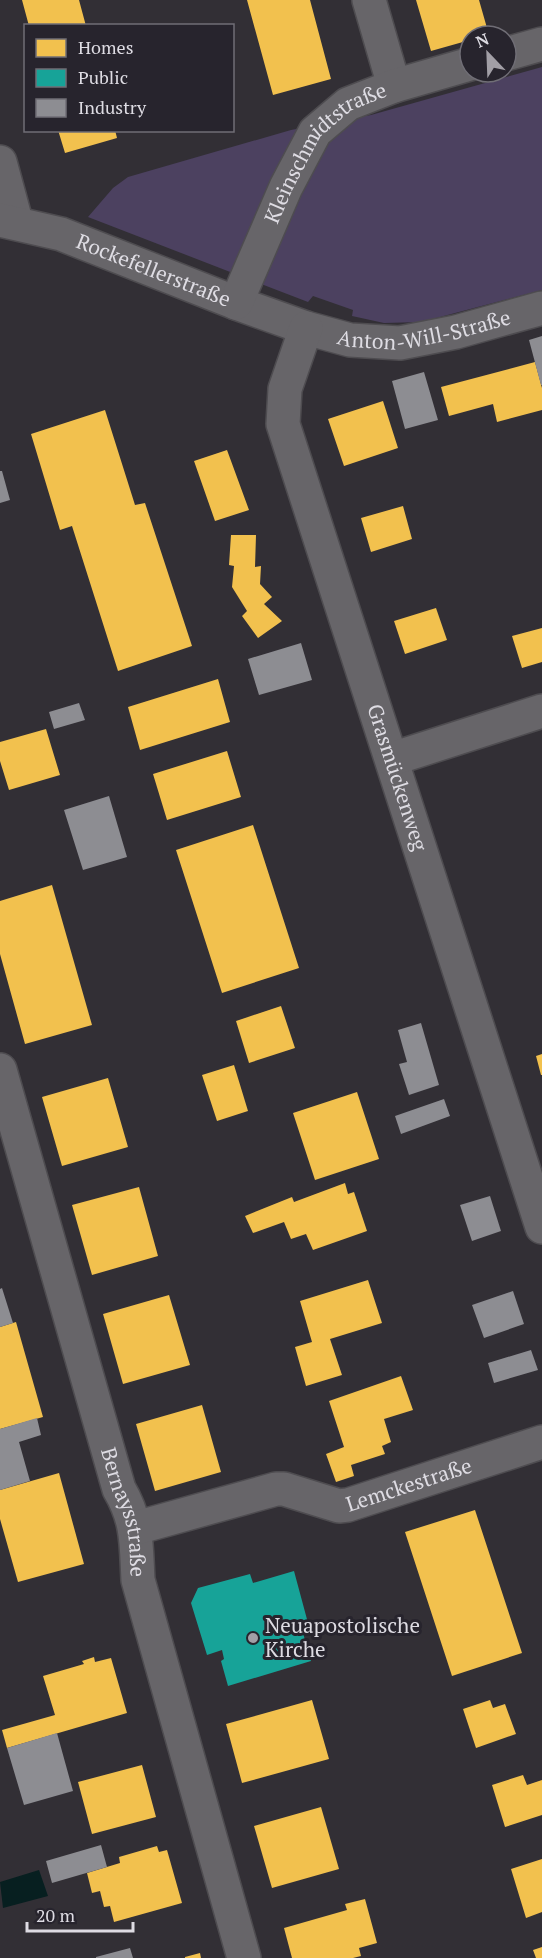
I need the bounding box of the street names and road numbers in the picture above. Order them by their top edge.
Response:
street label: Kleinschmidtstraße [257,75,390,227]
street label: Rockefellerstraße [73,226,235,313]
street label: Anton-Will-Straße [334,302,514,357]
street label: Grasmückenweg [361,700,435,855]
street label: Bernaysstraße [95,1444,153,1578]
street label: Lemckestraße [342,1451,475,1518]

